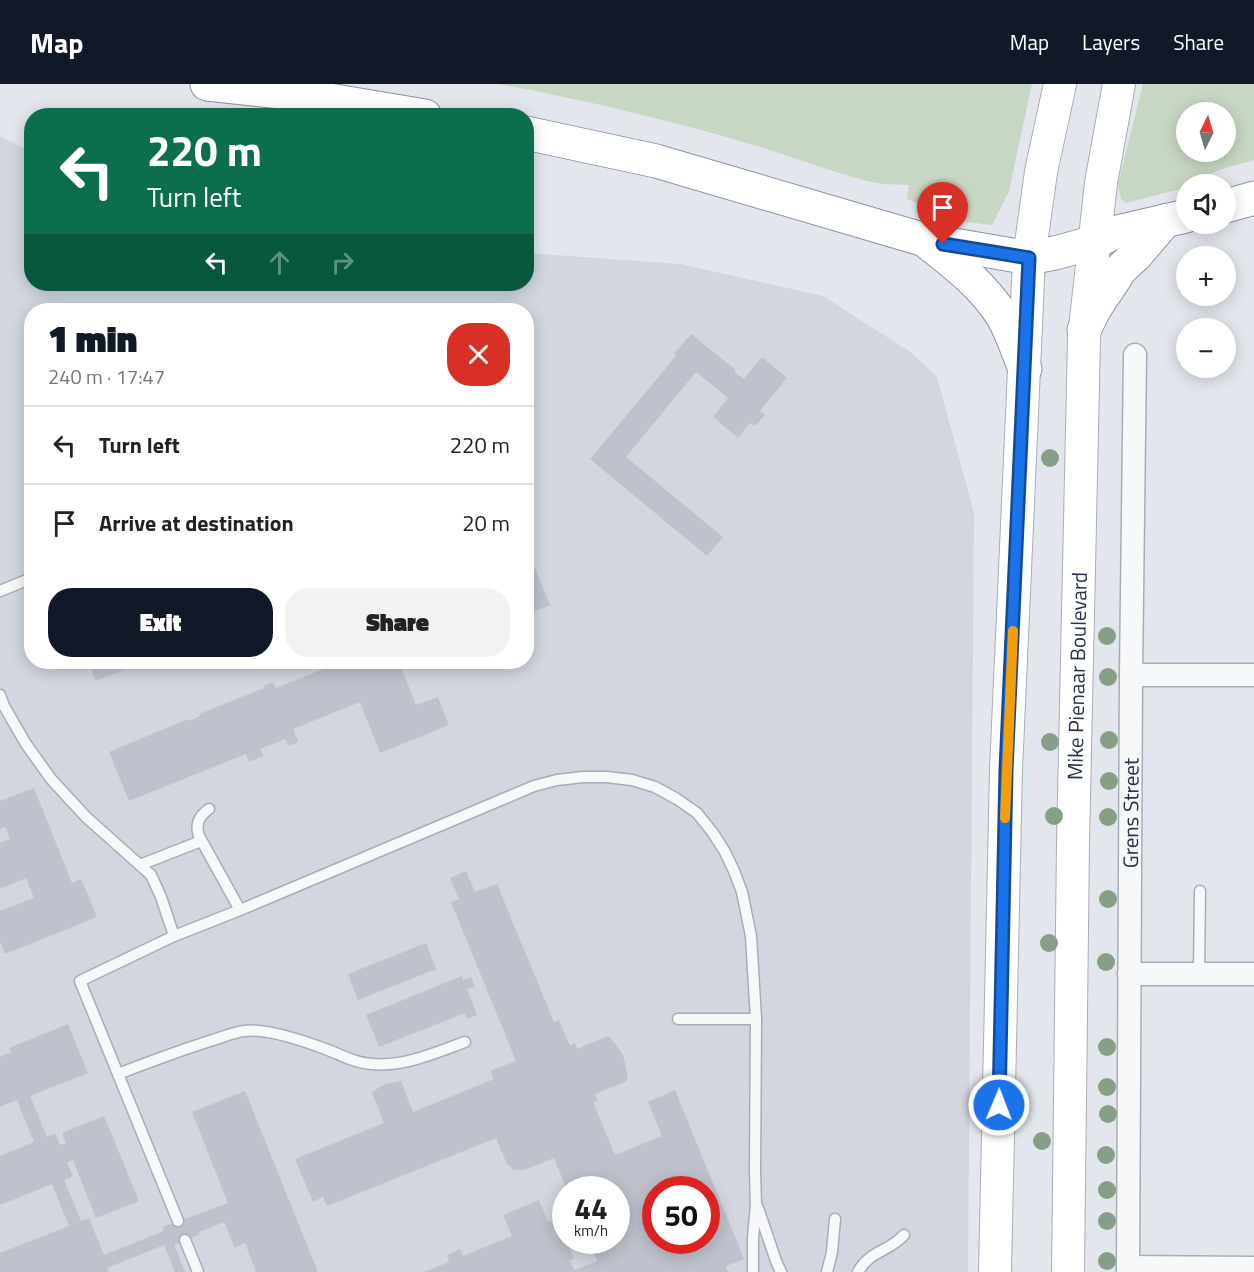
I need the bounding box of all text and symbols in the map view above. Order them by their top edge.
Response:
text: Map [30,21,84,64]
text: Map [1010,26,1049,58]
text: Layers [1082,26,1140,58]
text: Share [1173,26,1224,58]
north arrow [1176,102,1236,162]
map controls [1176,102,1236,378]
text: 220 m [147,118,262,182]
icon: left [48,132,126,210]
button: sound [1176,174,1236,234]
text: Turn left [147,176,241,217]
pin [917,182,968,244]
icon: arrive [926,191,959,224]
icon: left [200,246,233,279]
icon: ahead [263,246,296,279]
icon: right [326,246,359,279]
button: + [1176,246,1236,306]
text: 1 min [48,311,137,366]
button: − [1176,318,1236,378]
button: close [447,323,510,386]
text: 240 m · 17:47 [48,361,165,392]
text: Turn left [99,428,180,462]
text: 220 m [450,428,510,462]
icon: left [48,429,81,462]
text: Arrive at destination [99,506,294,540]
text: 20 m [462,506,510,540]
icon: arrive [48,507,81,540]
street label: Mike Pienaar Boulevard [1058,572,1095,781]
button: Exit [48,588,273,657]
button: Share [285,588,510,657]
street label: Grens Street [1114,757,1147,868]
position arrow [967,1073,1031,1137]
speed limit sign: 50 [642,1176,720,1254]
text: 44 [574,1185,608,1231]
text: km/h [574,1219,608,1242]

